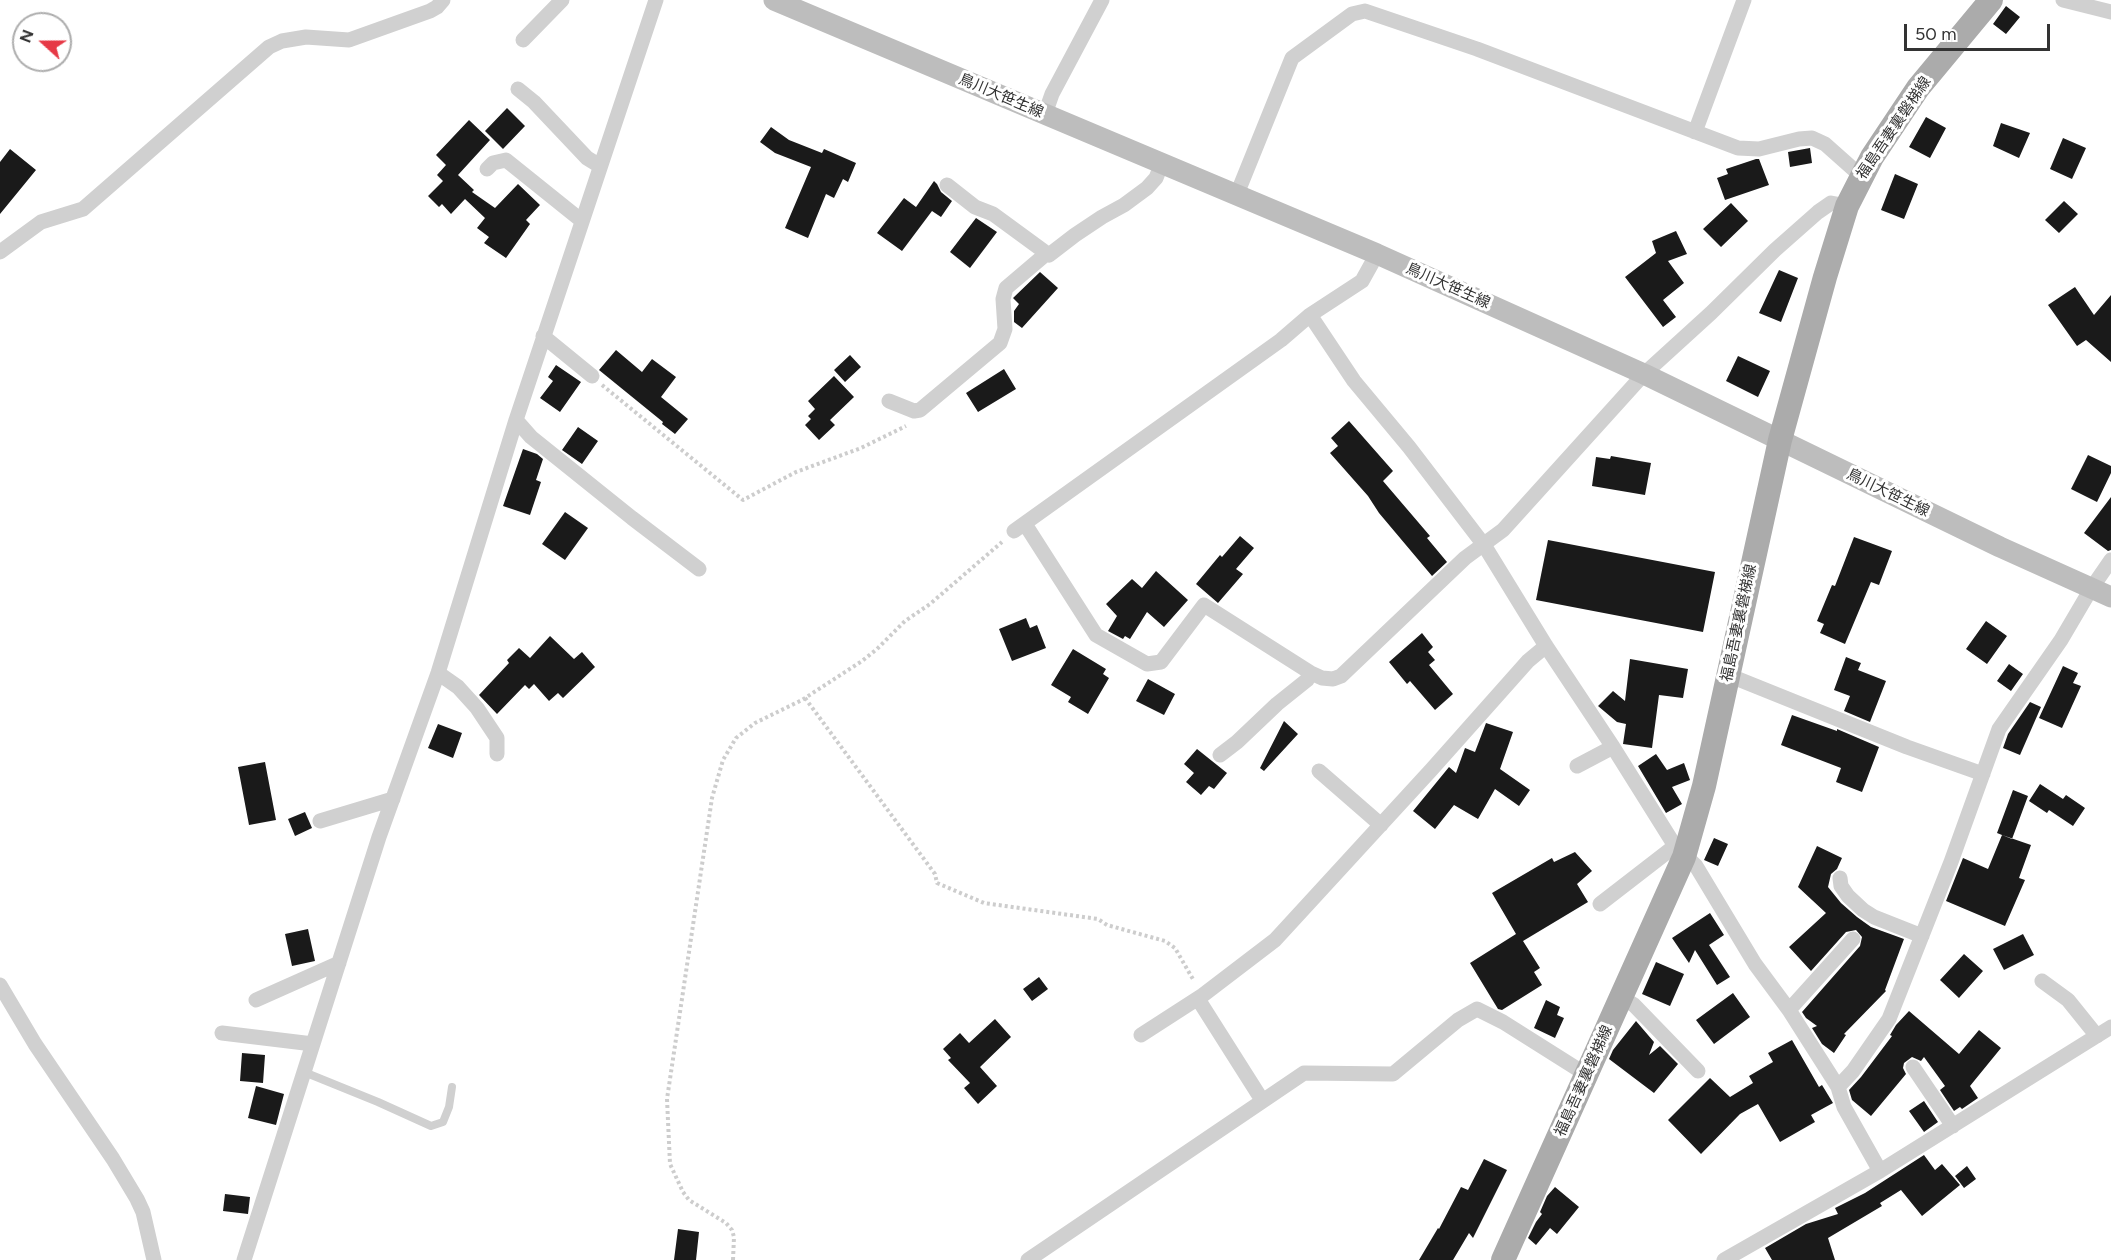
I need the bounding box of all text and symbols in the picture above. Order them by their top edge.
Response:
north arrow [12,12,72,72]
scale bar [1907,12,2052,50]
text: 50 m [1915,23,1957,45]
text: N [16,27,38,45]
street label: 鳥川大笹生線 [956,70,1046,122]
street label: 福島吾妻裏磐梯線 [1853,73,1935,183]
street label: 鳥川大笹生線 [1403,259,1493,313]
street label: 鳥川大笹生線 [1844,465,1932,521]
street label: 福島吾妻裏磐梯線 [1718,562,1760,684]
street label: 福島吾妻裏磐梯線 [1551,1023,1617,1139]

